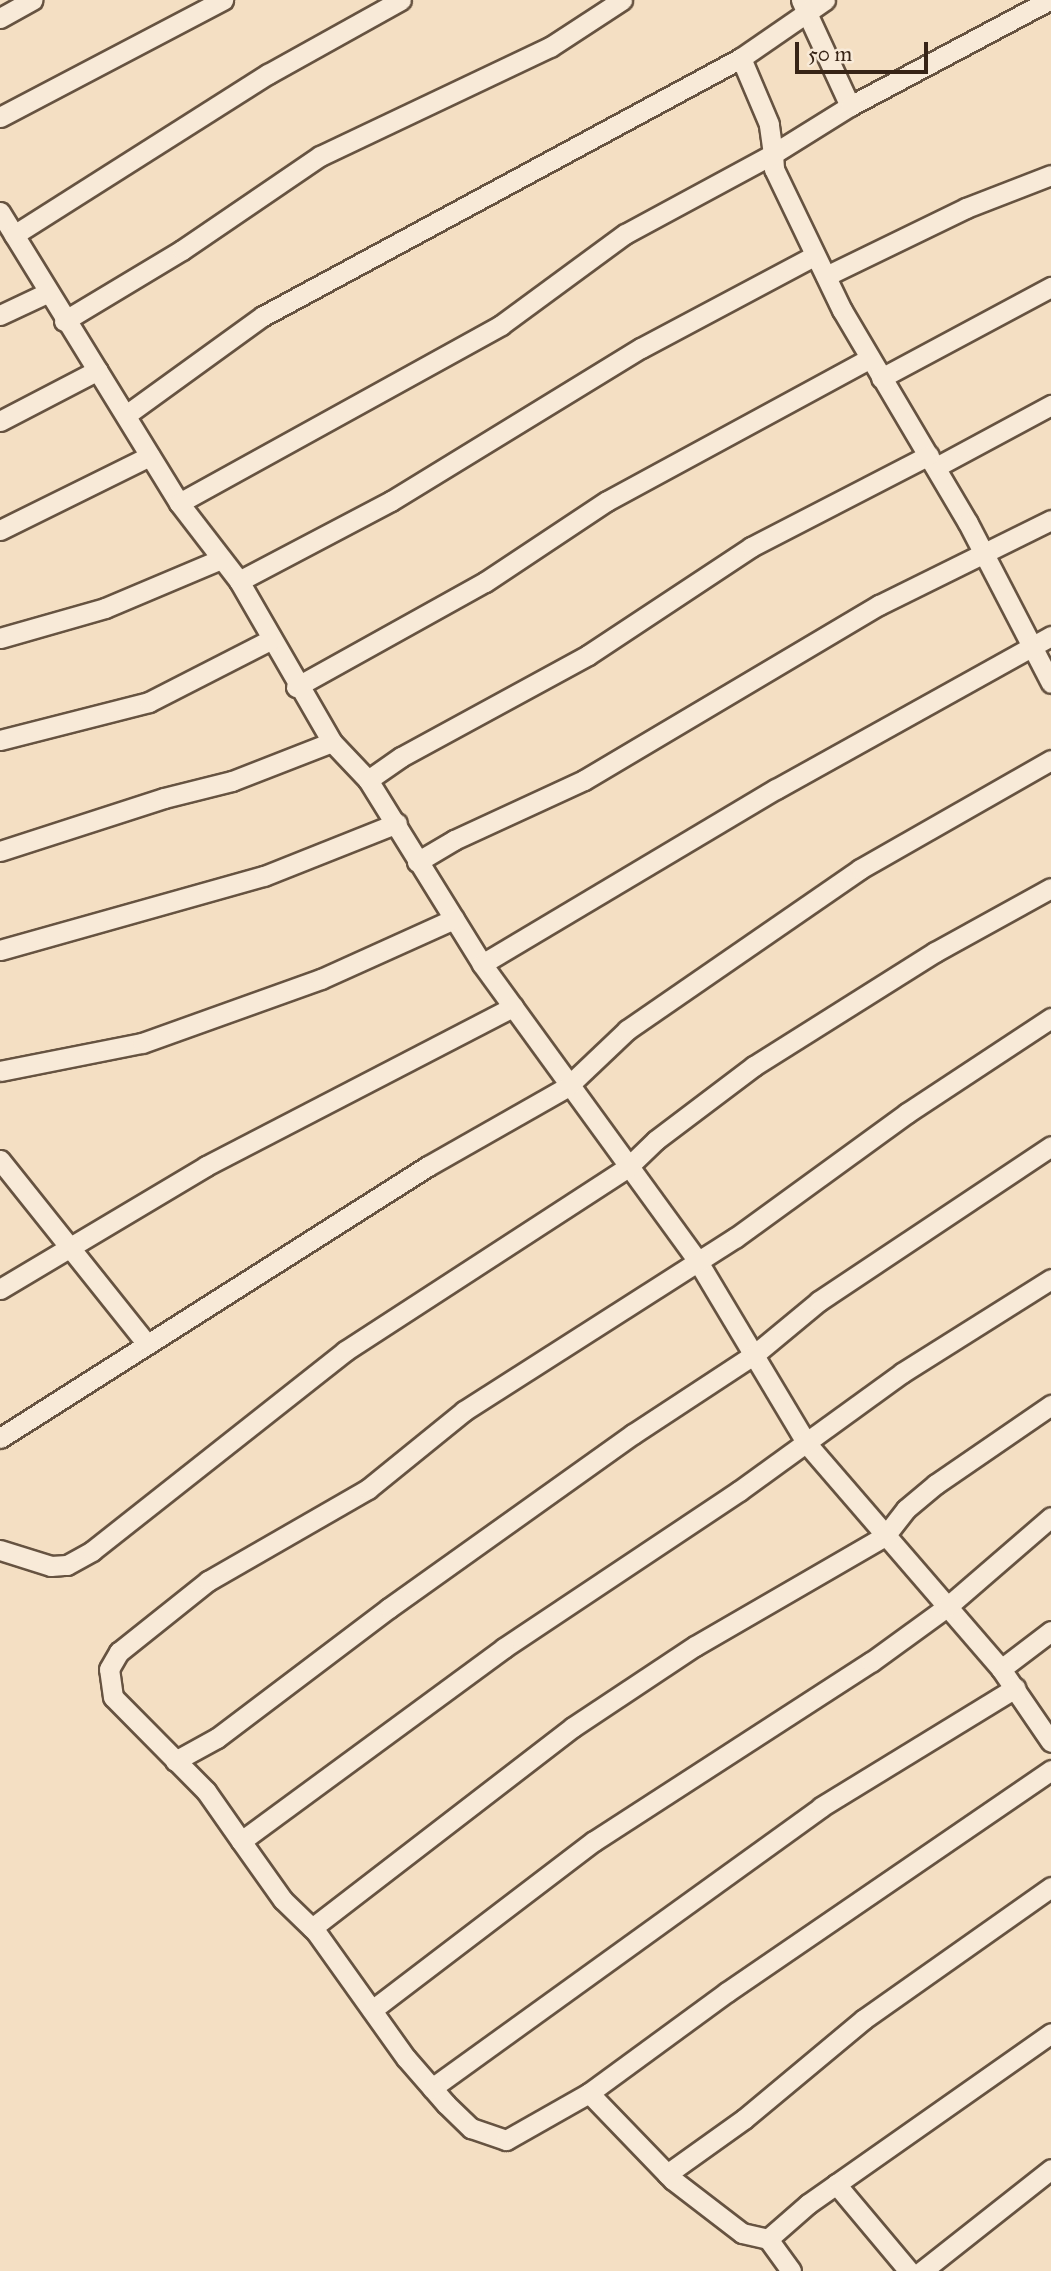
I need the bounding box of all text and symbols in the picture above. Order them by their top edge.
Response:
scale bar [799,28,932,72]
text: 50 m [808,41,852,67]

